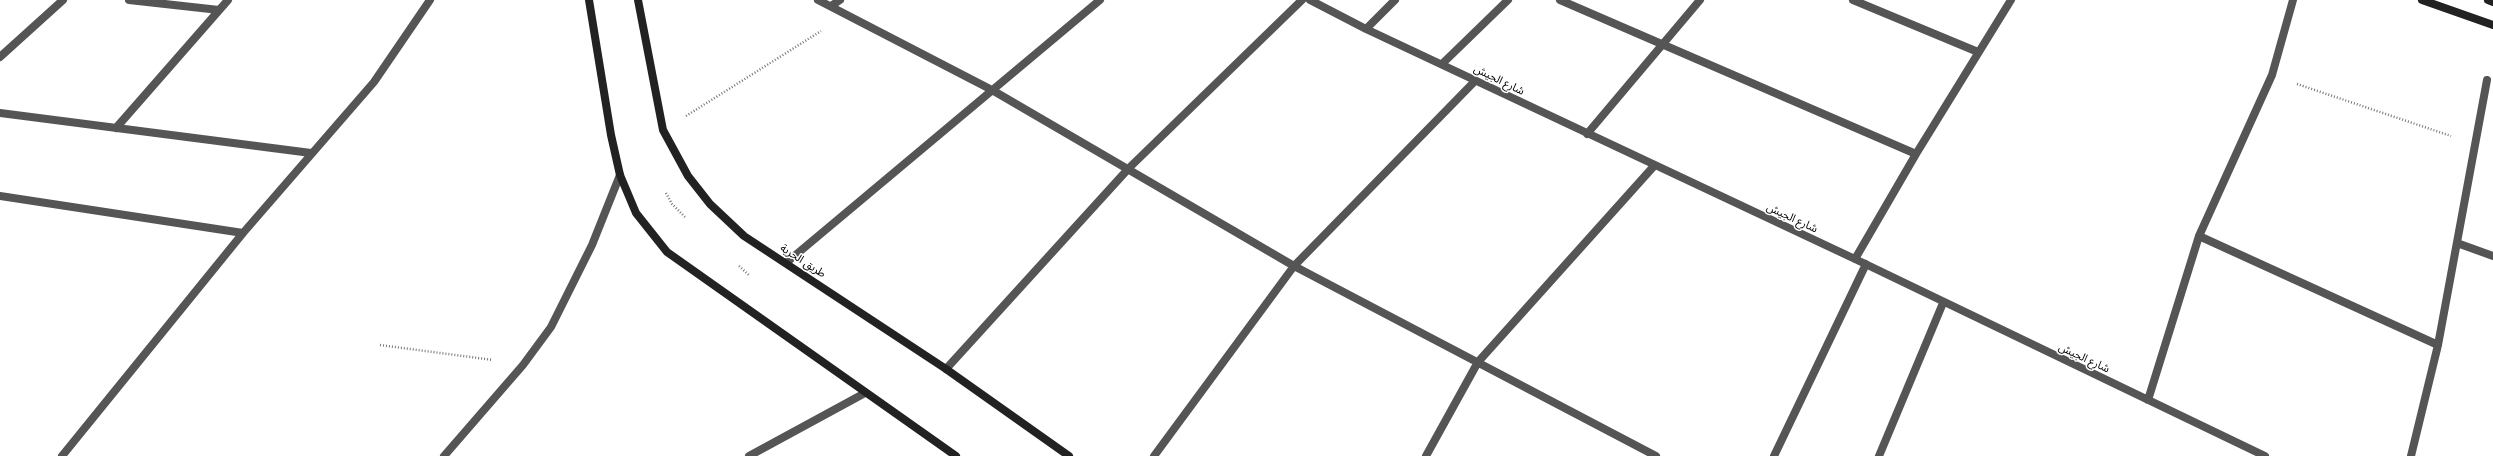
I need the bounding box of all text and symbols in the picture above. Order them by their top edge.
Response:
street label: شارع الجيش [1471,62,1527,98]
street label: شارع الجيش [1764,200,1820,236]
street label: طريق الحرية [778,241,828,281]
street label: شارع الجيش [2056,340,2112,376]

